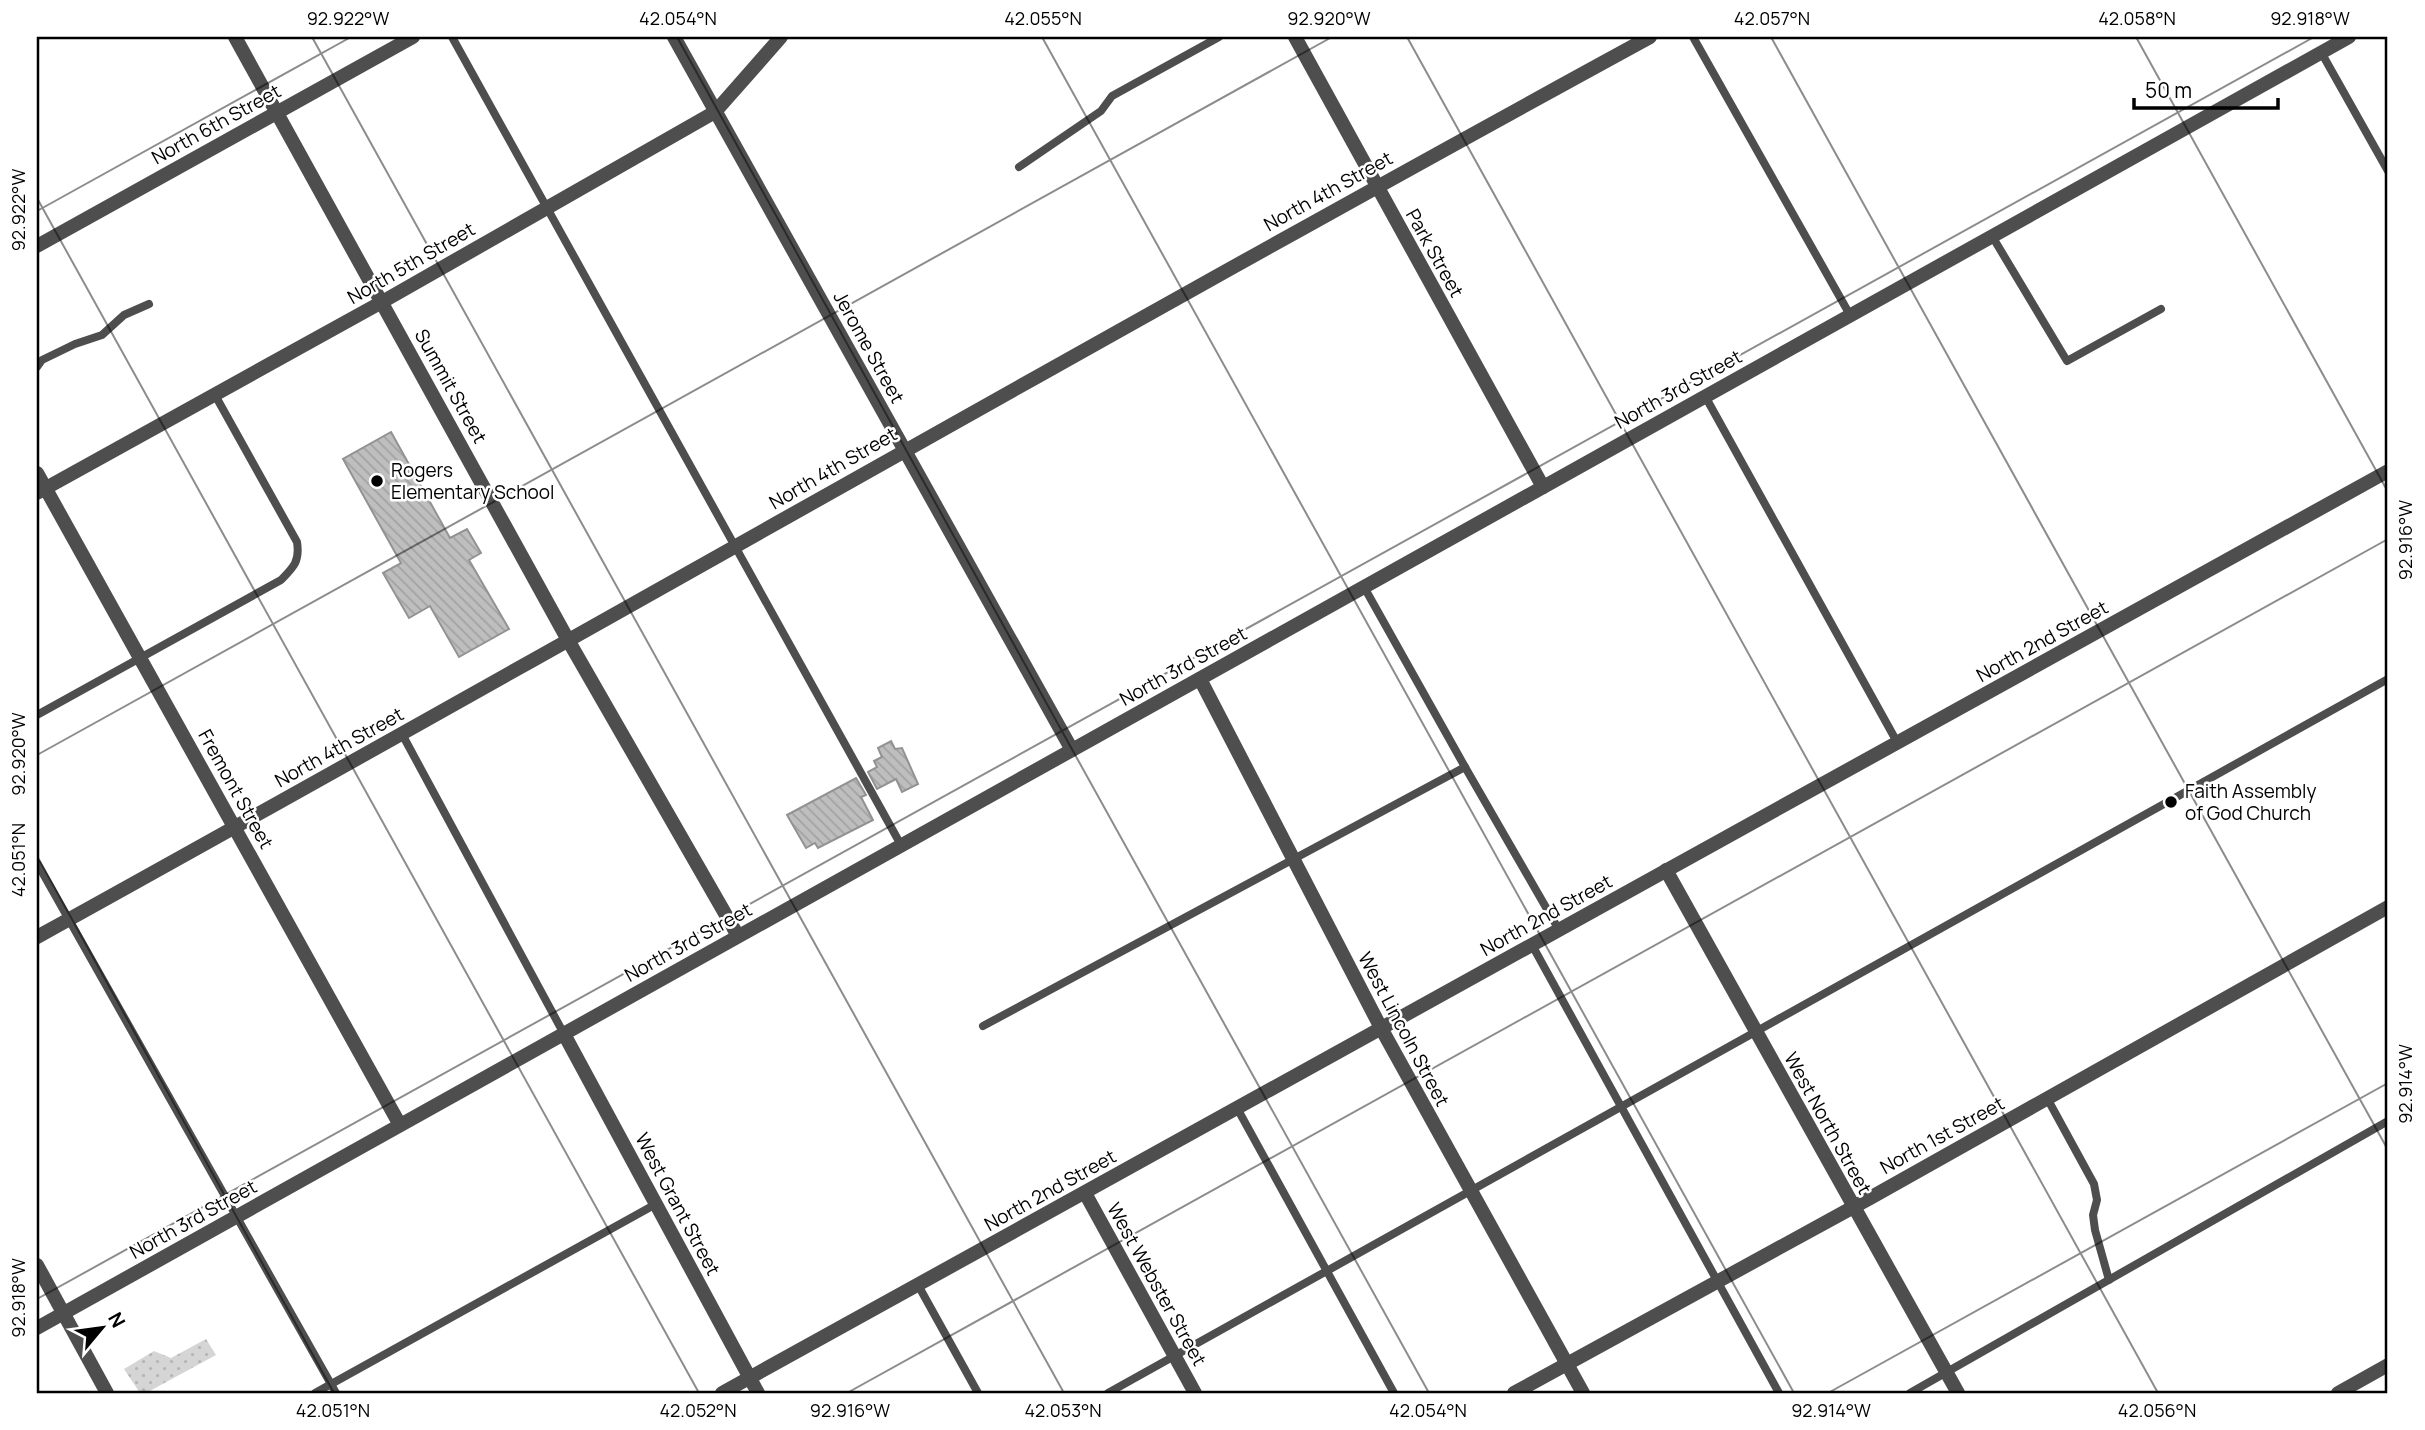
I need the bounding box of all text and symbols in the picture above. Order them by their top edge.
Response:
text: 92.922°W [307,6,389,30]
text: 42.054°N [639,6,717,30]
text: 42.055°N [1004,6,1082,30]
text: 92.920°W [1287,6,1371,30]
text: 42.057°N [1734,6,1810,30]
text: 42.058°N [2098,6,2176,30]
text: 92.918°W [2270,6,2350,30]
scale bar [2134,66,2278,110]
text: 50 m [2145,76,2192,104]
street label: North 6th Street [147,78,285,170]
street label: North 4th Street [1259,145,1397,237]
text: 92.922°W [6,169,30,251]
street label: Park Street [1400,204,1470,302]
street label: North 5th Street [342,216,480,310]
street label: Jerome Street [827,286,911,408]
street label: Summit Street [409,324,493,448]
street label: North 3rd Street [1610,343,1746,435]
street label: North 4th Street [764,421,902,515]
place label: Rogers Elementary School [391,457,554,505]
marker: Rogers Elementary School [369,473,385,489]
text: 92.916°W [2393,500,2417,580]
street label: North 2nd Street [1972,594,2112,688]
street label: North 3rd Street [1115,620,1251,712]
street label: North 4th Street [270,701,408,793]
text: 92.920°W [6,712,30,796]
street label: Fremont Street [192,725,280,853]
place label: Faith Assembly of God Church [2185,778,2317,826]
marker: Faith Assembly of God Church [2163,794,2179,810]
text: 42.051°N [6,823,30,897]
street label: North 2nd Street [1476,868,1616,962]
street label: North 3rd Street [620,896,756,988]
street label: West Lincoln Street [1352,947,1456,1111]
text: 92.914°W [2393,1044,2417,1124]
street label: West North Street [1778,1047,1878,1199]
street label: North 1st Street [1875,1090,2009,1180]
street label: West Grant Street [629,1128,727,1280]
street label: North 2nd Street [980,1143,1120,1237]
street label: North 3rd Street [125,1173,261,1265]
street label: West Webster Street [1101,1198,1213,1370]
text: 92.918°W [6,1258,30,1338]
north arrow [66,1294,136,1364]
text: N [102,1307,132,1332]
text: 42.051°N [296,1398,370,1422]
text: 42.052°N [660,1398,736,1422]
text: 92.916°W [810,1398,890,1422]
text: 42.053°N [1024,1398,1102,1422]
text: 42.054°N [1389,1398,1467,1422]
text: 92.914°W [1791,1398,1871,1422]
text: 42.056°N [2118,1398,2196,1422]

